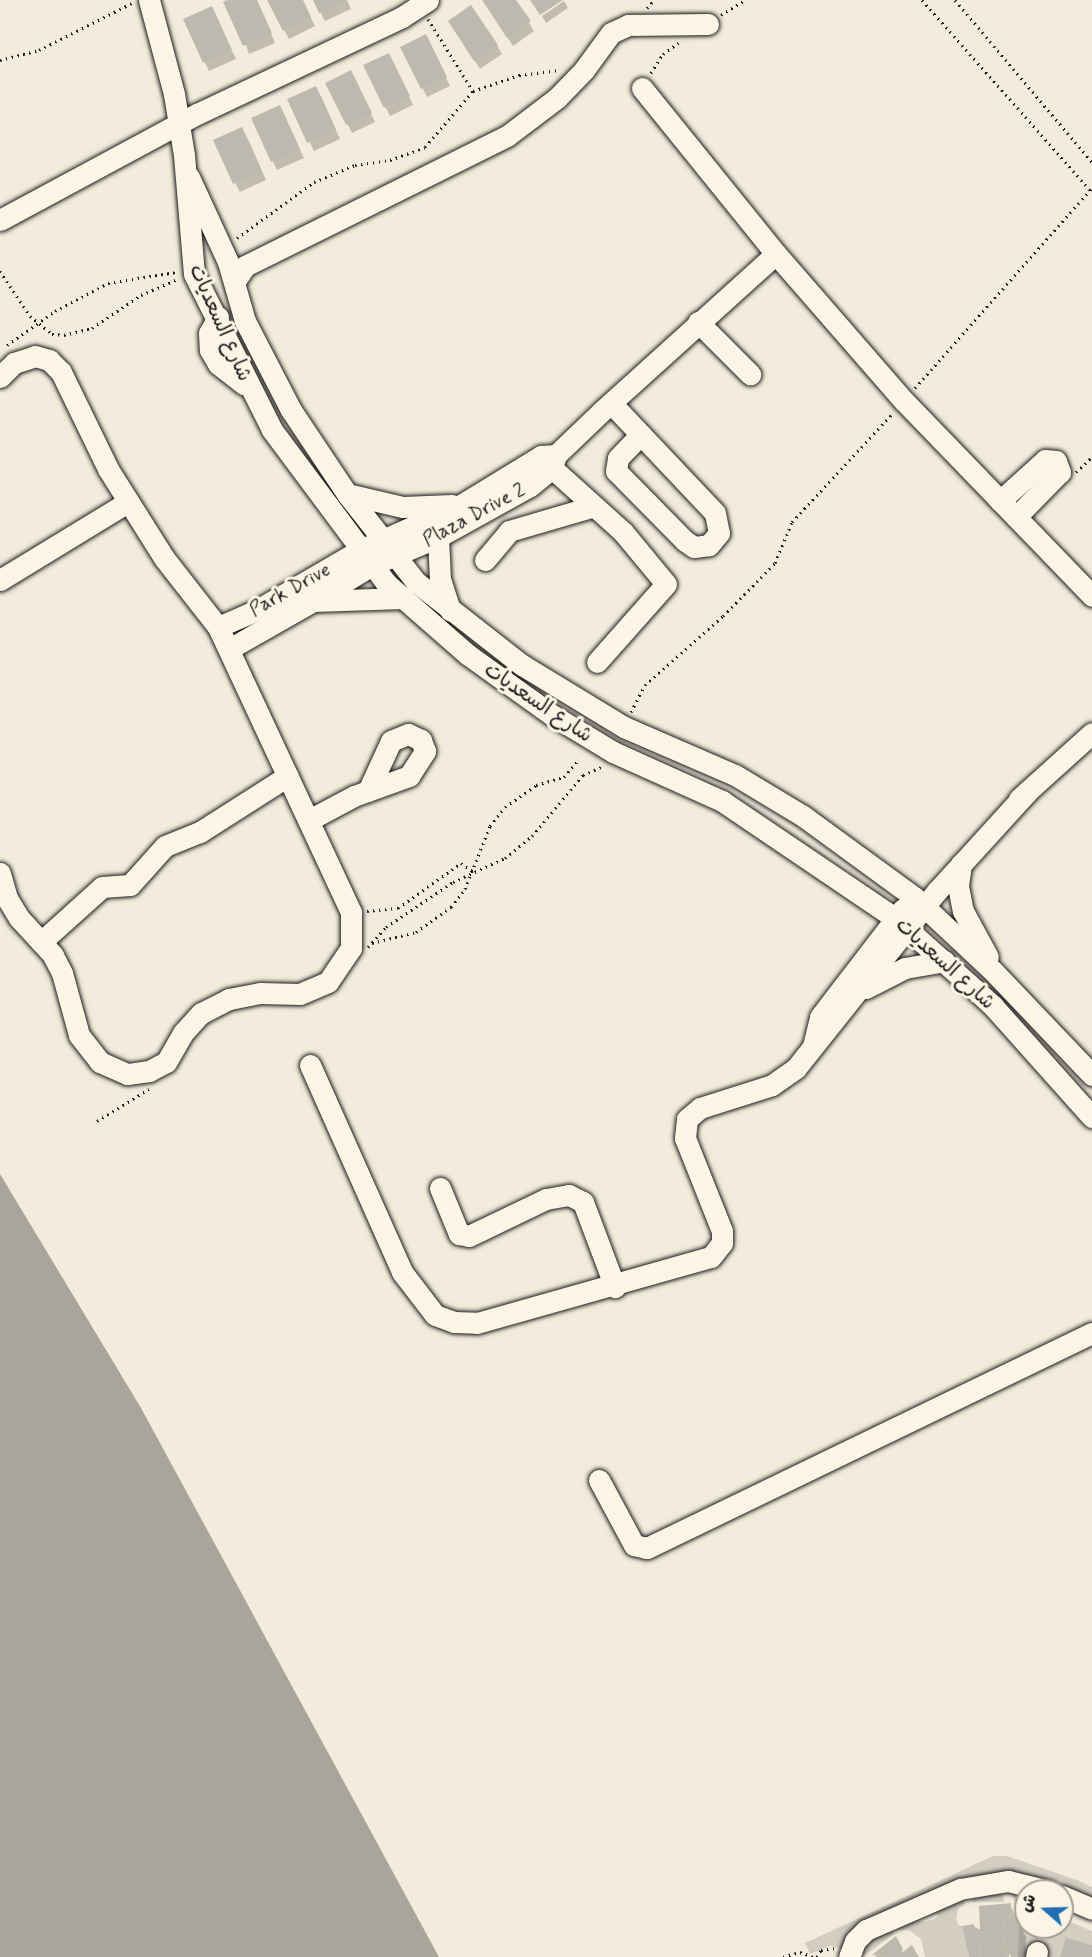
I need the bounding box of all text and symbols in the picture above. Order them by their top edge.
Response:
street label: شارع السعديات [184,261,256,385]
street label: Plaza Drive 2 [419,478,529,552]
street label: Park Drive [245,558,335,622]
street label: شارع السعديات [479,658,597,748]
street label: شارع السعديات [890,913,1000,1015]
north arrow [1014,1879,1074,1939]
text: ش [1016,1891,1041,1915]

